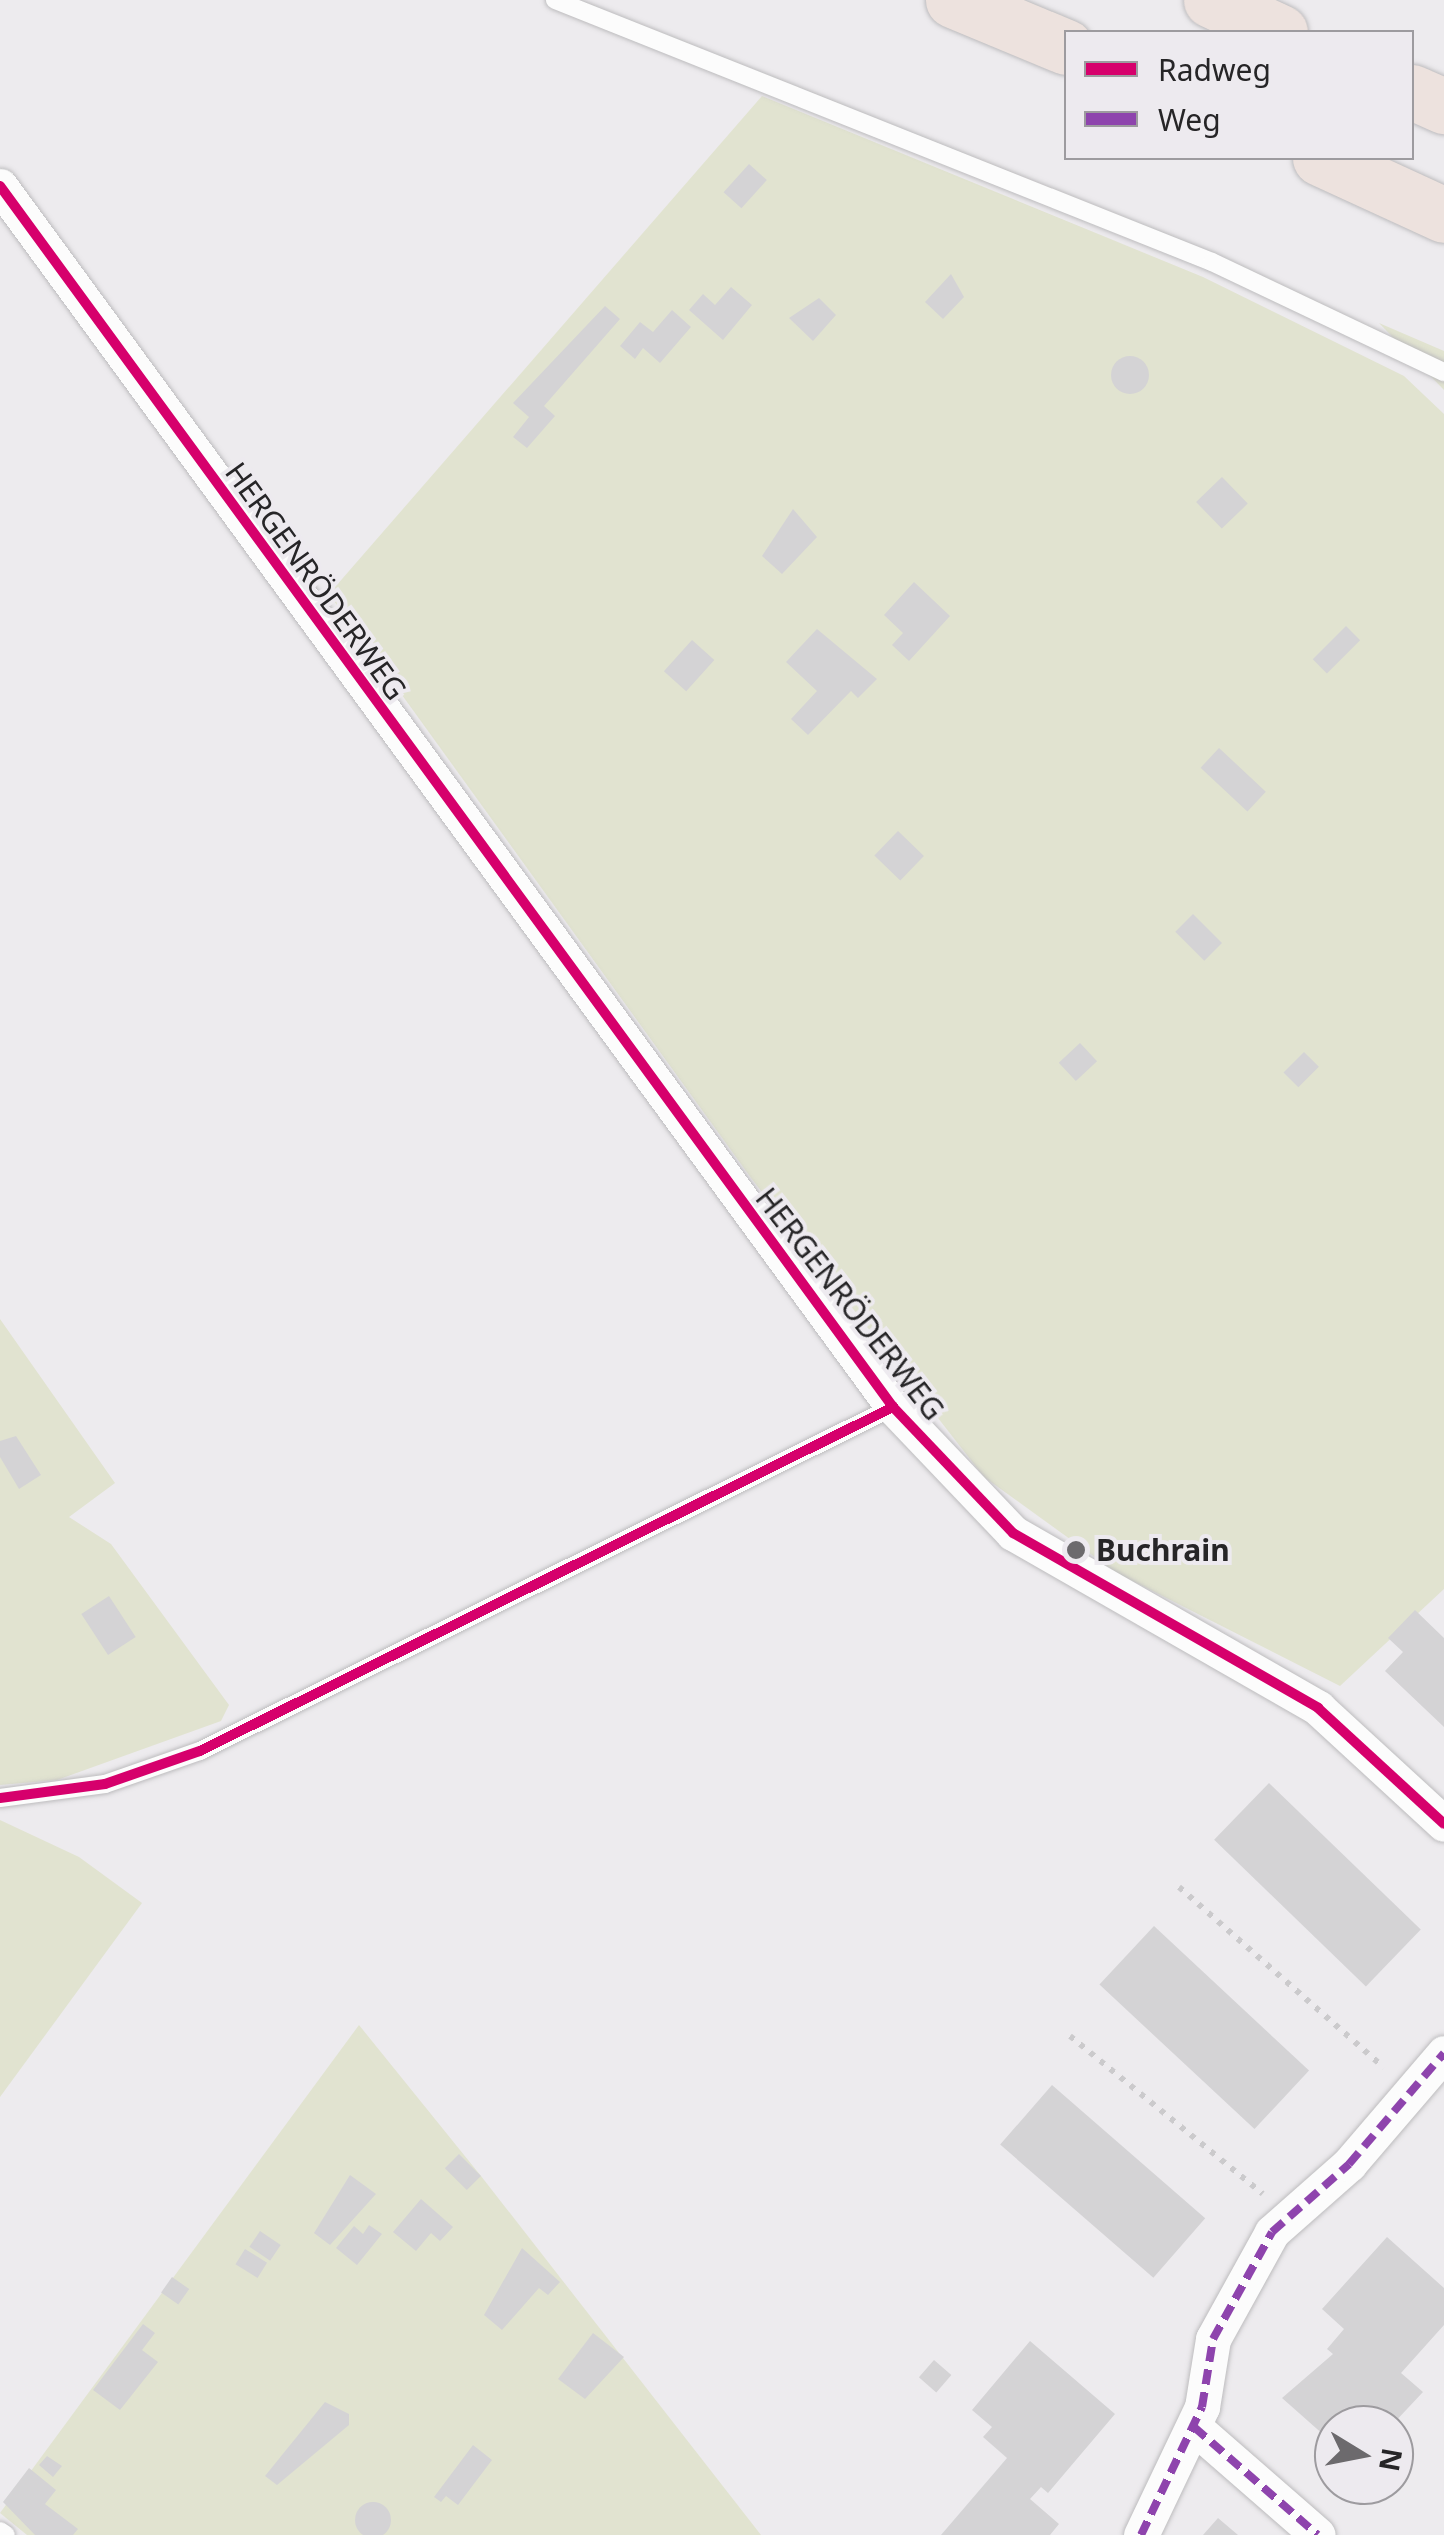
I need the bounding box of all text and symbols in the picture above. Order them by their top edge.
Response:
legend [1064,30,1414,160]
text: Radweg [1158,49,1271,90]
text: Weg [1158,99,1221,140]
street label: HERGENRÖDERWEG [218,455,414,707]
street label: HERGENRÖDERWEG [748,1181,952,1427]
place label: Buchrain [1096,1532,1230,1568]
marker: Buchrain [1065,1539,1087,1561]
north arrow [1314,2405,1414,2505]
text: N [1371,2445,1412,2474]

